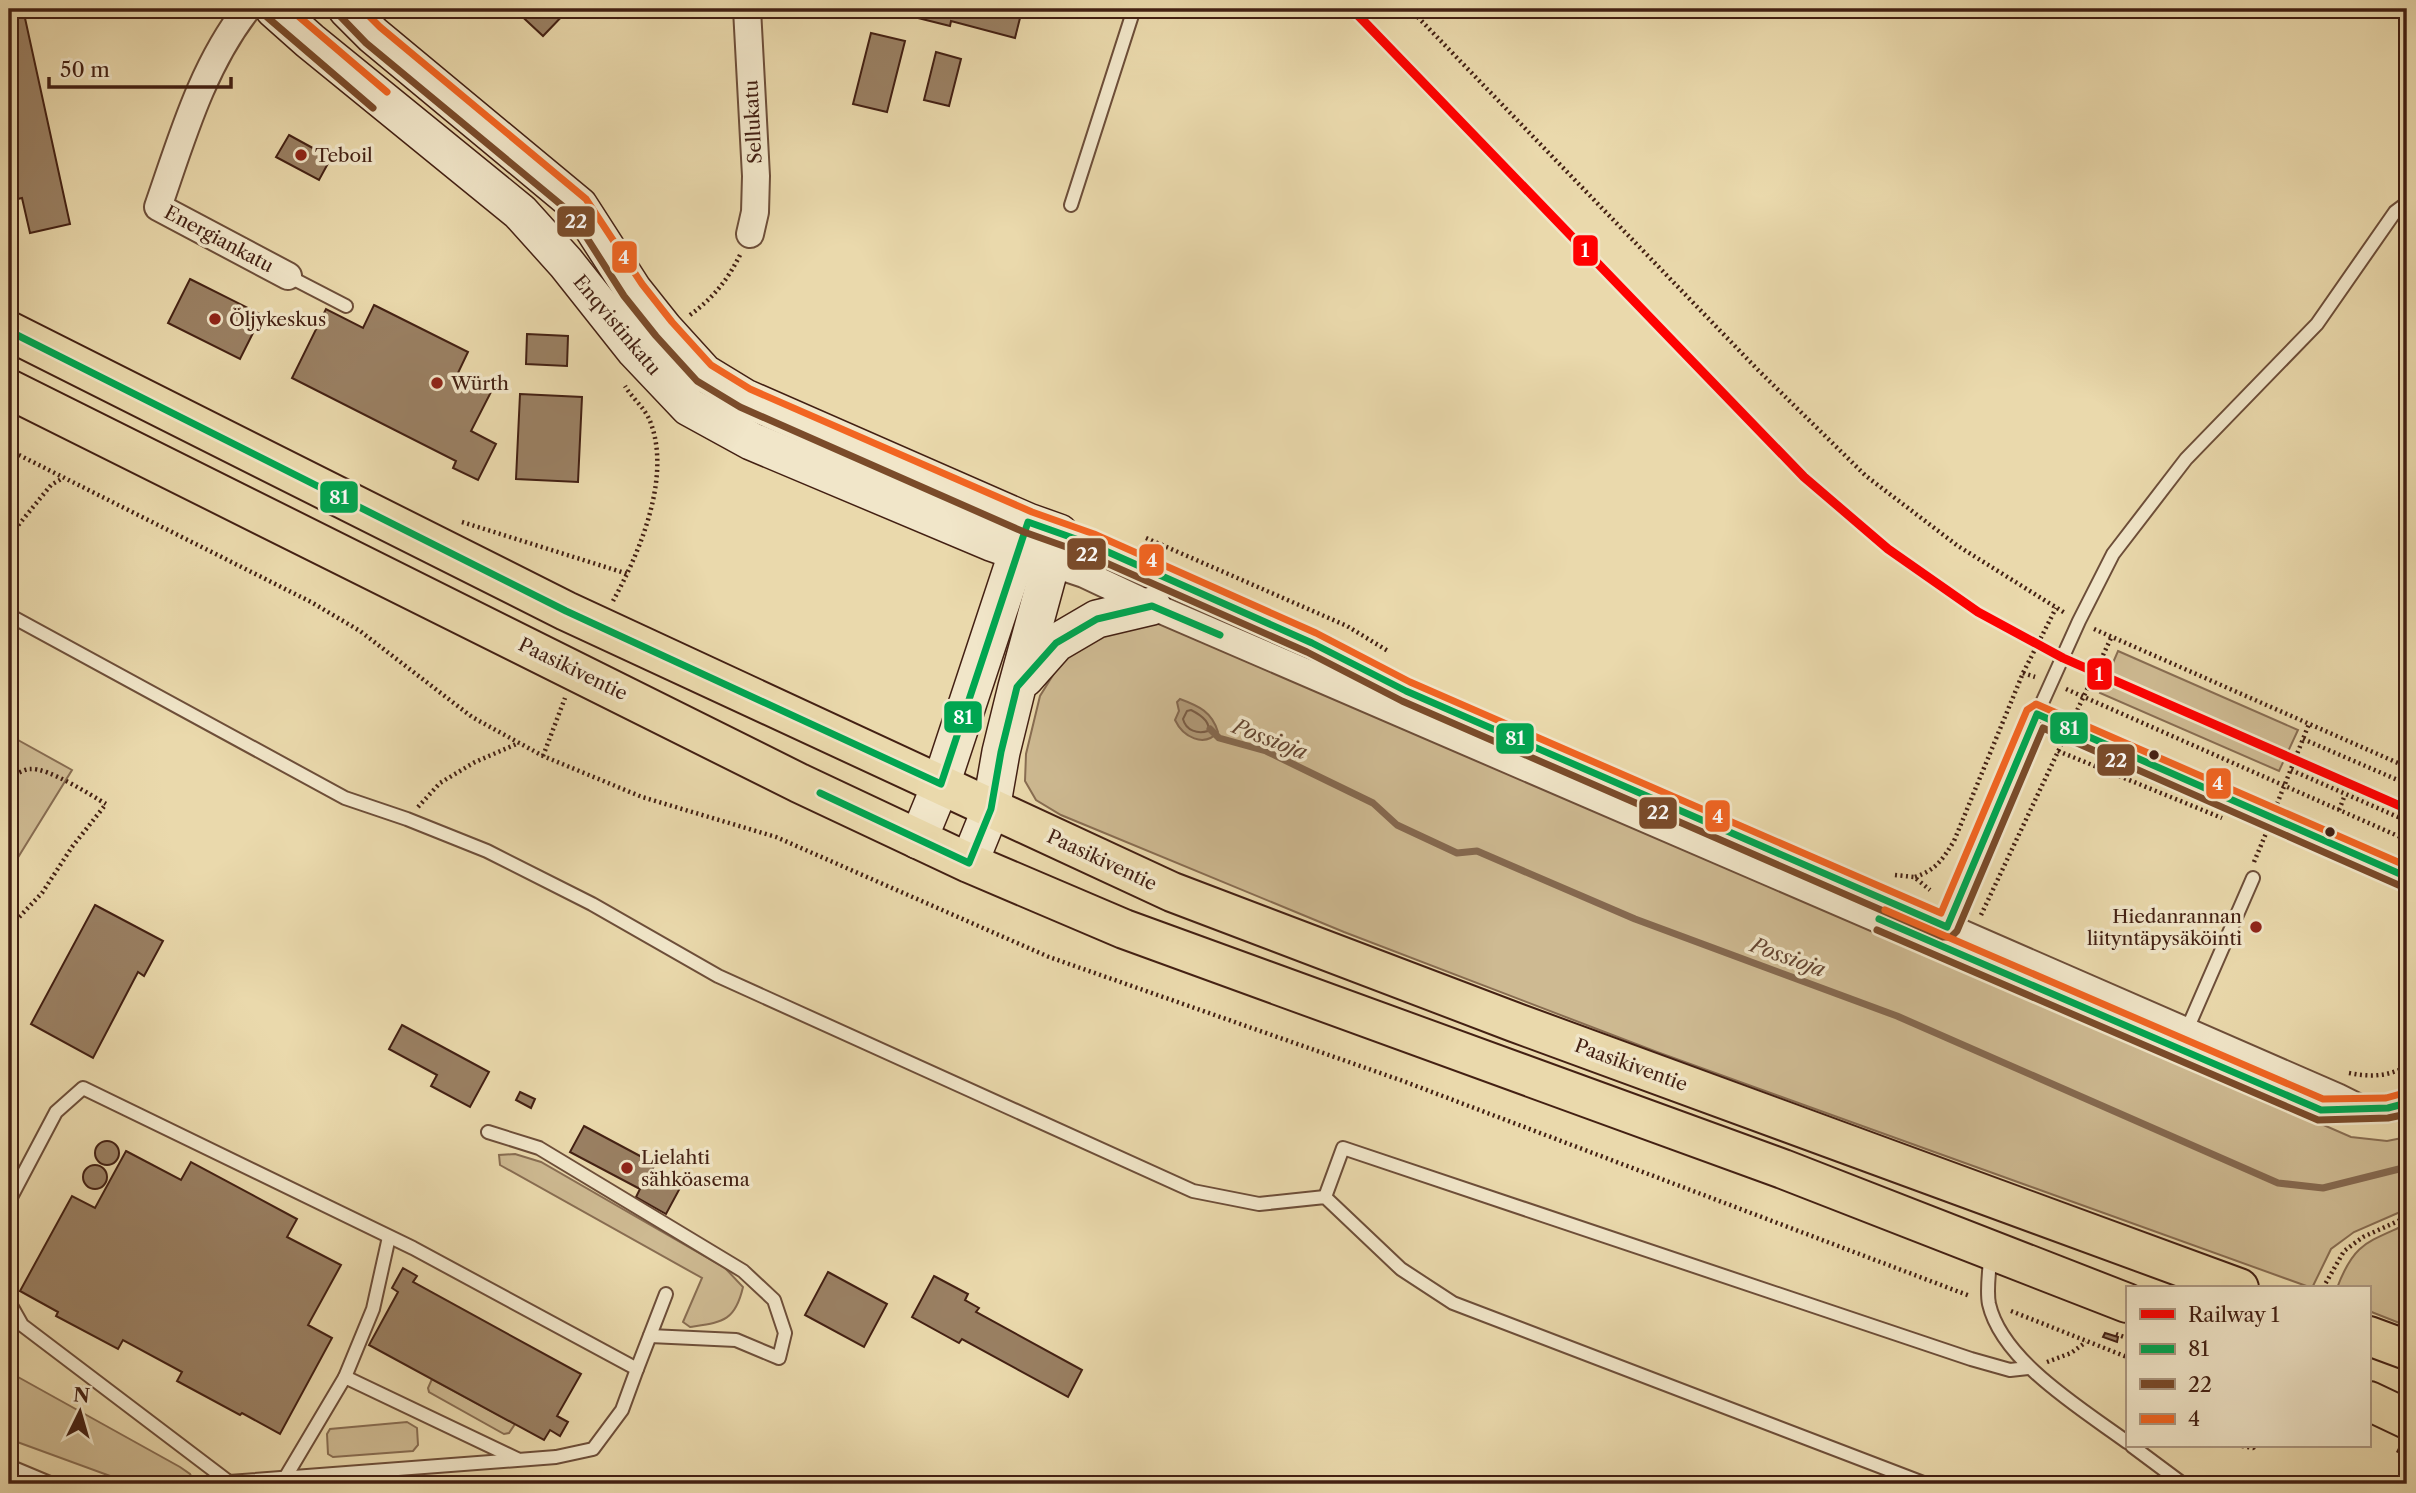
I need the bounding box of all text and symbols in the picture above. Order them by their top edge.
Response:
scale bar [49,46,231,90]
text: 50 m [60,57,110,82]
street label: Sellukatu [739,79,767,165]
place label: Teboil [315,144,373,167]
marker: Teboil [293,147,309,163]
street label: Energiankatu [160,201,278,278]
line badge: 22 [556,205,596,238]
text: 22 [565,210,587,233]
line badge: 1 [1572,234,1599,267]
text: 1 [1581,239,1590,262]
line badge: 4 [611,240,638,274]
text: 4 [618,246,630,269]
street label: Enqvistinkatu [568,270,666,380]
place label: Öljykeskus [229,308,326,331]
marker: Öljykeskus [207,311,223,327]
place label: Würth [450,372,509,395]
marker: Würth [429,375,445,391]
line badge: 81 [319,480,359,514]
text: 81 [329,486,350,509]
line badge: 22 [1066,537,1107,571]
text: 22 [1076,543,1098,566]
line badge: 4 [1138,543,1165,577]
text: 4 [1146,549,1158,572]
street label: Paasikiventie [515,633,631,705]
line badge: 1 [2086,657,2113,691]
text: 1 [2095,663,2104,686]
line badge: 81 [943,700,983,734]
text: 81 [953,706,974,729]
line badge: 81 [2049,711,2089,745]
water label: Possioja [1227,713,1311,765]
text: 81 [2059,717,2080,740]
line badge: 81 [1495,722,1535,755]
text: 81 [1505,727,1526,750]
line badge: 22 [2096,743,2136,777]
unlabelled marker [2147,748,2161,762]
text: 22 [2105,749,2127,772]
line badge: 4 [2205,767,2232,800]
text: 4 [2212,772,2224,795]
line badge: 22 [1638,796,1678,830]
line badge: 4 [1704,799,1731,833]
text: 22 [1647,801,1669,824]
text: 4 [1712,805,1724,828]
street label: Paasikiventie [1043,825,1161,895]
unlabelled marker [2323,825,2337,839]
place label: Hiedanrannan liityntäpysäköinti [2087,905,2242,950]
marker: Hiedanrannan liityntäpysäköinti [2248,919,2264,935]
water label: Possioja [1745,931,1829,982]
street label: Paasikiventie [1571,1034,1691,1096]
place label: Lielahti sähköasema [641,1146,750,1191]
marker: Lielahti sähköasema [619,1160,635,1176]
legend [2126,1286,2370,1448]
text: Railway 1 [2188,1302,2280,1327]
text: 81 [2188,1336,2209,1361]
text: 22 [2188,1372,2212,1397]
north arrow [46,1378,116,1448]
text: N [72,1383,91,1408]
text: 4 [2188,1406,2200,1431]

